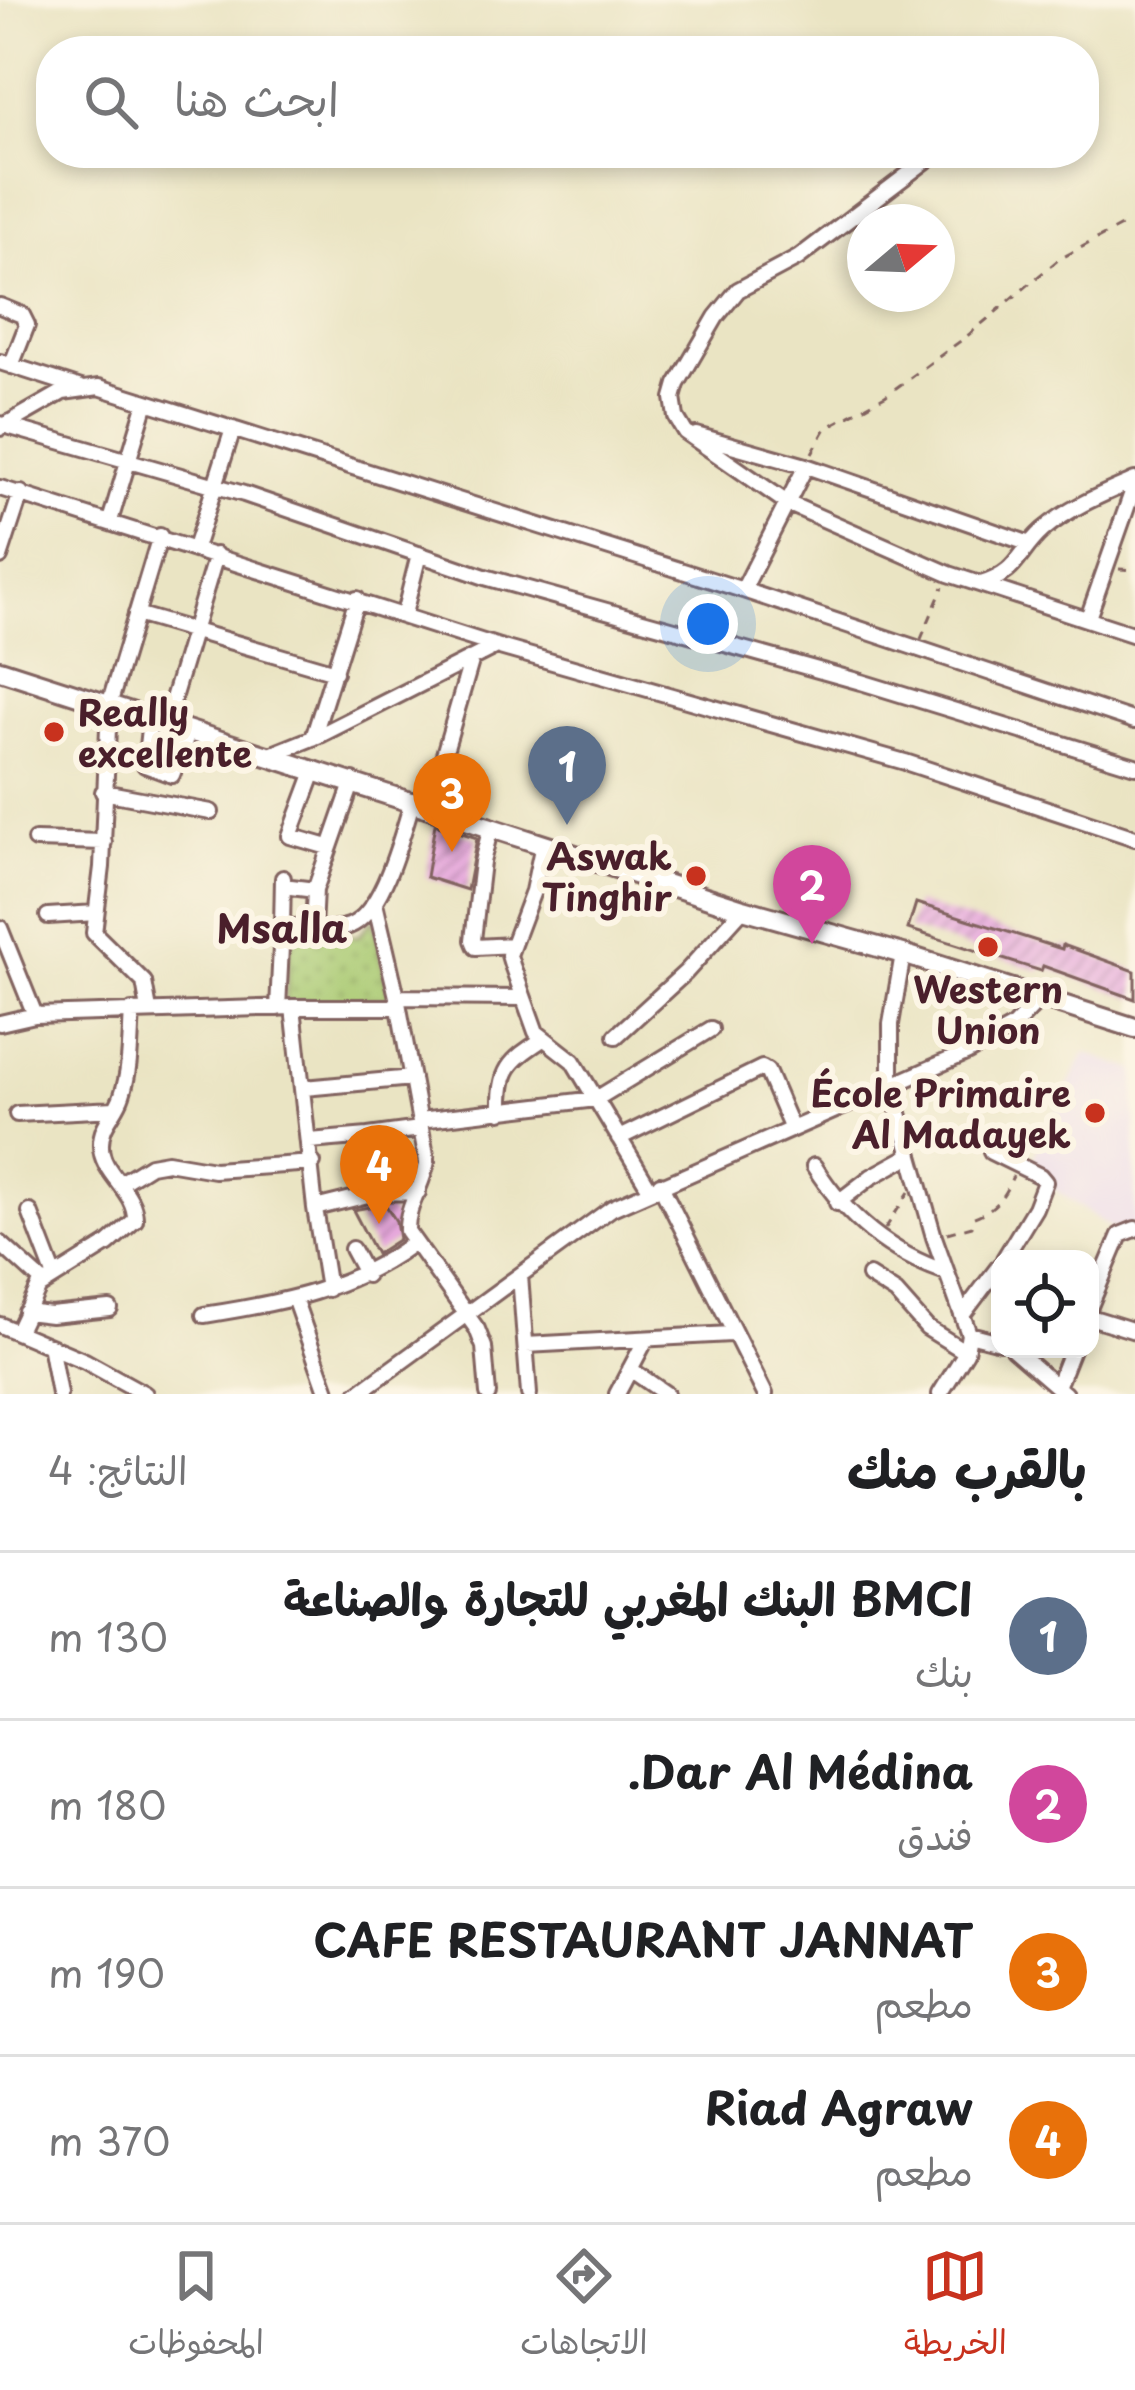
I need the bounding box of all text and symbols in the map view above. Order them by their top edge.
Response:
search box [36,36,1099,168]
text: ابحث هنا [174,63,339,131]
icon: search [78,69,144,135]
north arrow [847,204,955,312]
your location [678,594,738,654]
place label: Really excellente [78,684,252,779]
marker: Really excellente [41,719,67,745]
pin: 1 [528,726,606,825]
pin: 3 [413,753,491,852]
place label: Aswak Tinghir [541,828,672,923]
pin: 2 [773,845,851,944]
marker: Aswak Tinghir [683,863,709,889]
district label: Msalla [217,897,348,956]
marker: Western Union [975,934,1001,960]
place label: Western Union [913,961,1063,1056]
place label: École Primaire Al Madayek [811,1065,1071,1160]
marker: École Primaire Al Madayek [1082,1100,1108,1126]
pin: 4 [340,1125,418,1224]
map controls [991,1250,1099,1358]
button: locate [991,1250,1099,1358]
text: بالقرب منك [847,1428,1087,1505]
text: النتائج: 4 [48,1439,188,1498]
text: BMCI البنك المغربي للتجارة والصناعة [283,1563,973,1631]
text: 130 m [48,1606,168,1665]
text: 1 [1039,1606,1057,1665]
text: بنك [915,1641,973,1700]
text: Dar Al Médina. [628,1736,973,1804]
text: 180 m [48,1774,167,1833]
text: 2 [1034,1774,1062,1833]
text: فندق [897,1804,973,1863]
text: CAFE RESTAURANT JANNAT [313,1904,973,1972]
text: 190 m [48,1942,165,2001]
text: 3 [1035,1942,1061,2001]
text: مطعم [874,1972,973,2031]
text: Riad Agraw [705,2072,973,2140]
text: 370 m [48,2110,170,2169]
text: 4 [1035,2110,1061,2169]
text: مطعم [874,2140,973,2199]
tab: المحفوظات [128,2243,264,2372]
tab: الاتجاهات [520,2243,648,2372]
tab: الخريطة [904,2243,1007,2372]

